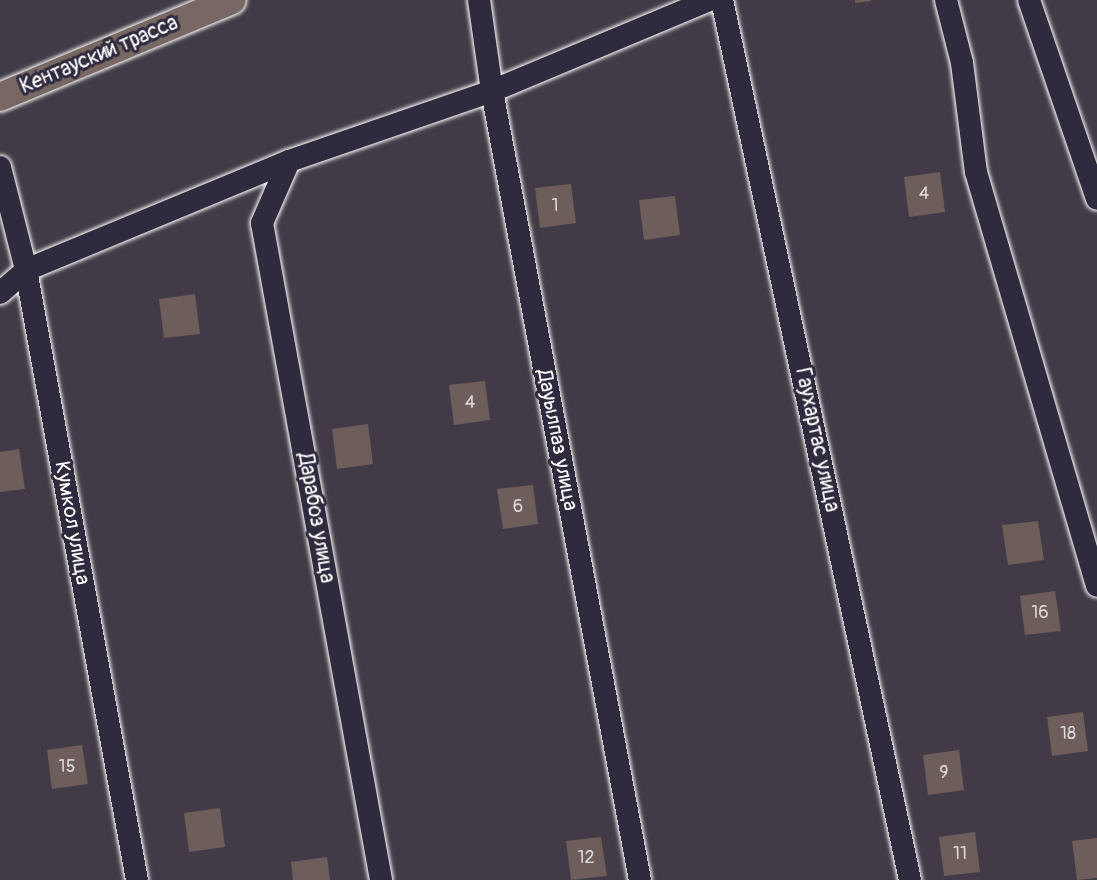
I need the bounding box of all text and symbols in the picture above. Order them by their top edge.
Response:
street label: Кентауский трасса [16,10,182,100]
house number: 4 [919,183,929,205]
house number: 1 [551,195,559,217]
street label: Гаухартас улица [789,366,845,514]
street label: Дауылпаз улица [531,367,583,513]
house number: 4 [465,392,475,414]
street label: Дарабоз улица [292,451,340,585]
street label: Кумкол улица [49,459,95,587]
house number: 6 [513,496,523,518]
house number: 16 [1031,602,1049,624]
house number: 18 [1060,723,1076,745]
house number: 15 [59,756,75,778]
house number: 9 [939,762,949,784]
house number: 11 [953,843,967,865]
house number: 12 [577,847,595,869]

